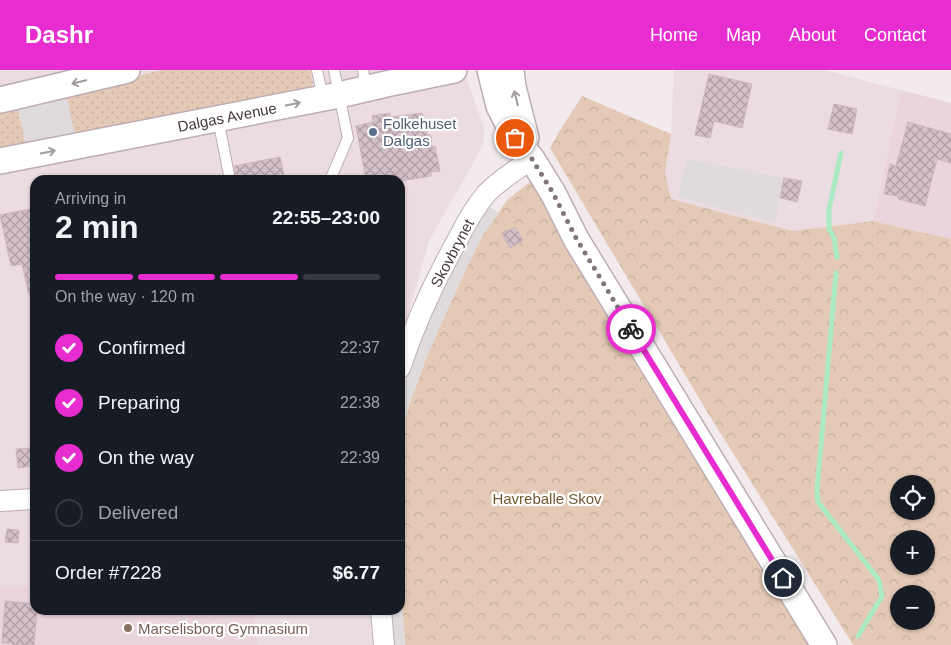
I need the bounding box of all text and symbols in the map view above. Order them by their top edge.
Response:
text: Dashr [25,21,93,48]
text: Home [650,25,698,45]
text: Map [726,25,761,45]
text: About [789,25,836,45]
text: Contact [864,25,926,45]
one-way arrow [72,77,88,87]
one-way arrow [511,90,520,106]
street label: Dalgas Avenue [176,99,278,135]
one-way arrow [285,99,301,108]
place label: Folkehuset Dalgas [383,115,457,149]
pin [494,117,536,159]
icon: bag [501,124,529,152]
marker: Folkehuset Dalgas [367,126,379,138]
one-way arrow [39,146,55,156]
text: Arriving in [55,190,126,207]
text: 22:55–23:00 [272,207,380,228]
text: 2 min [55,209,139,245]
street label: Skovbrynet [427,215,478,290]
text: On the way · 120 m [55,288,195,305]
courier [606,304,656,354]
icon: bike [617,315,645,343]
icon: check [55,334,83,362]
text: Confirmed [98,337,186,358]
text: 22:37 [340,339,380,356]
icon: check [55,389,83,417]
text: Preparing [98,392,180,413]
text: 22:38 [340,394,380,411]
icon: check [55,444,83,472]
text: On the way [98,447,194,468]
text: 22:39 [340,449,380,466]
map controls [890,475,935,630]
button: locate [890,475,935,520]
park label: Havreballe Skov [492,490,602,507]
text: Delivered [98,502,178,523]
button: + [890,530,935,575]
pin [762,557,804,599]
text: Order #7228 [55,562,162,583]
text: $6.77 [332,562,380,583]
icon: home [769,564,797,592]
button: − [890,585,935,630]
place label: Marselisborg Gymnasium [138,620,308,637]
marker: Marselisborg Gymnasium [122,622,134,634]

